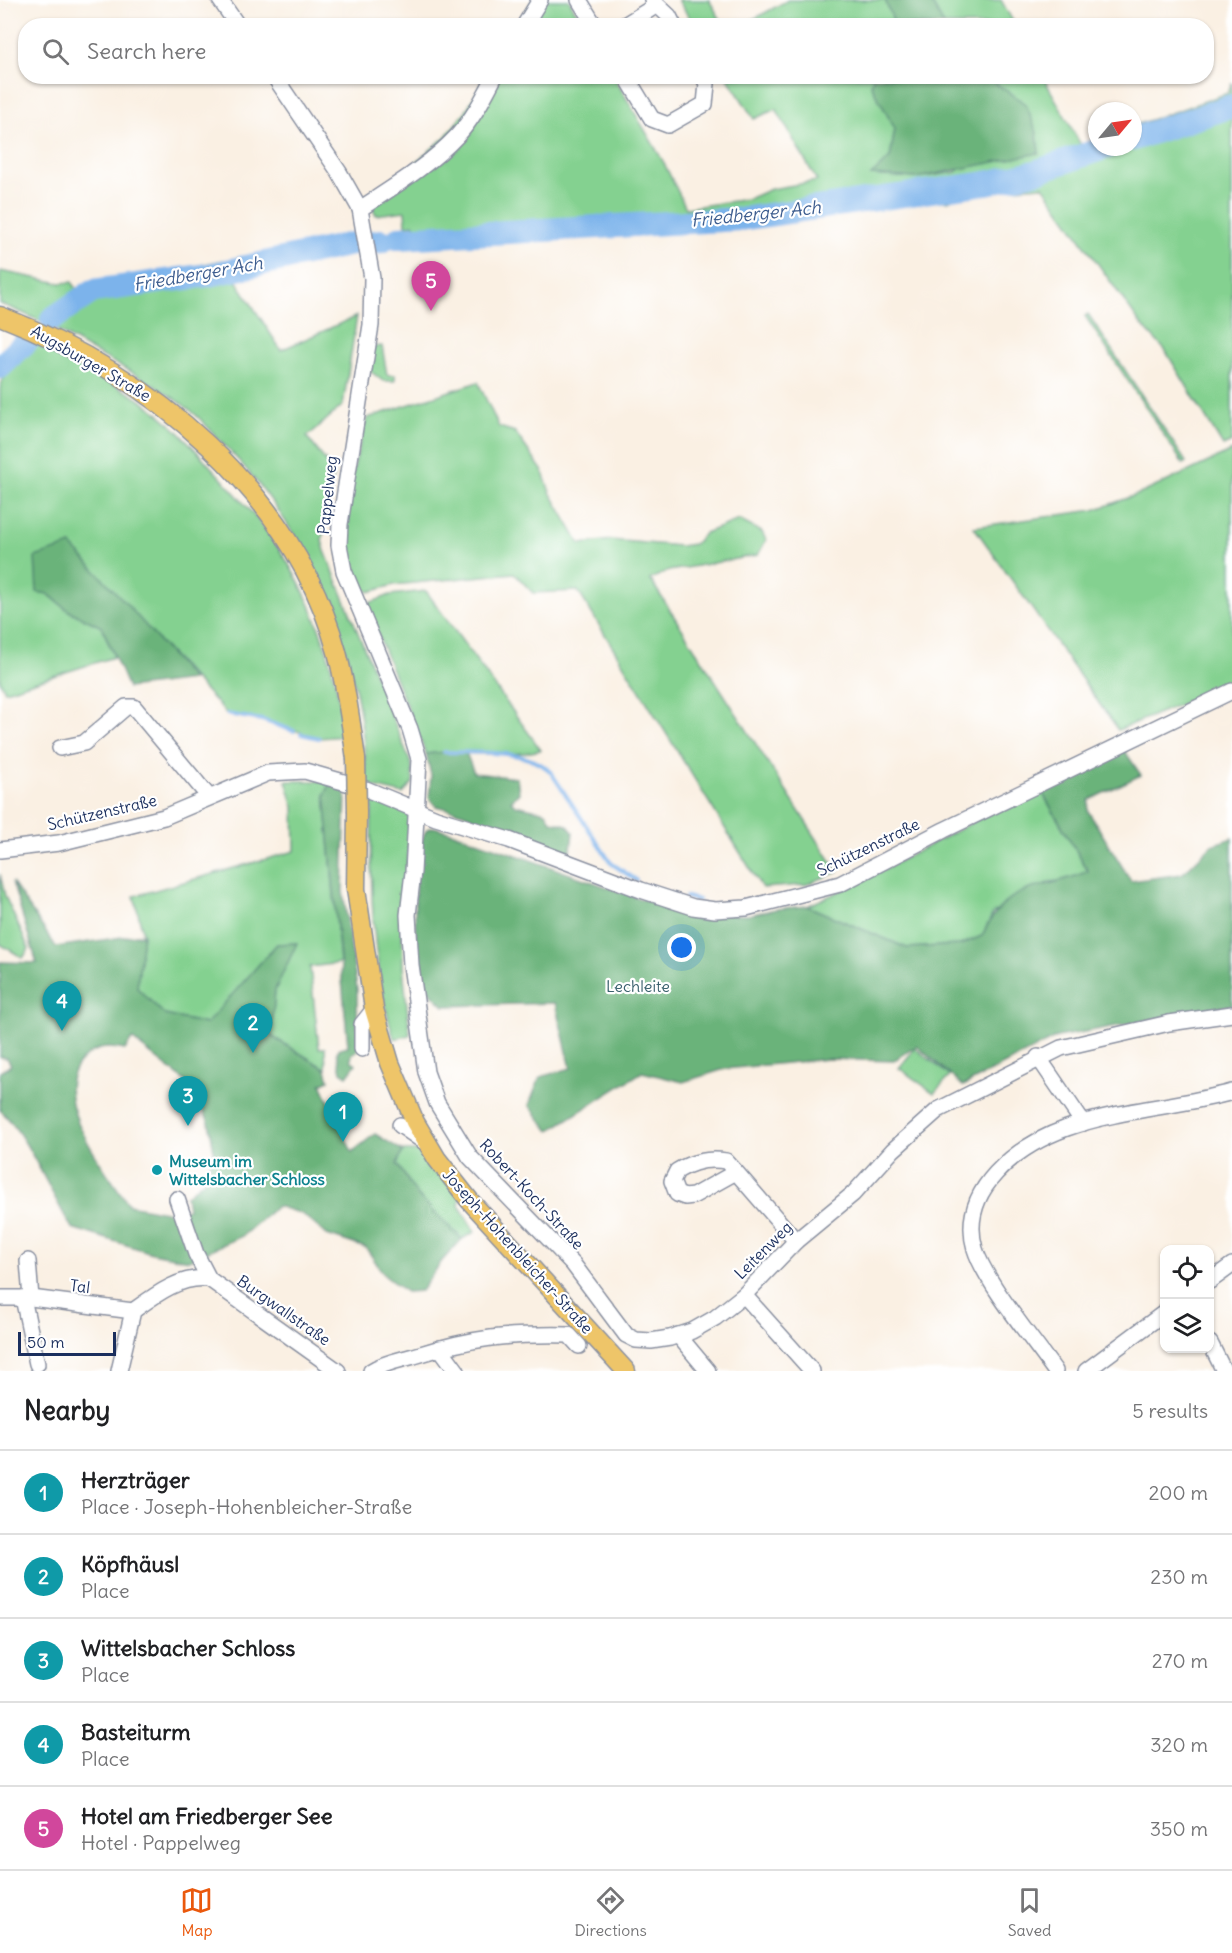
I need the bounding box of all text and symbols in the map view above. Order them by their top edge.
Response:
search box [18,18,1214,84]
icon: search [39,35,72,68]
text: Search here [87,37,206,65]
north arrow [1088,102,1142,156]
water label: Friedberger Ach [690,195,823,232]
water label: Friedberger Ach [132,251,265,296]
pin: 5 [412,262,450,311]
street label: Augsburger Straße [28,321,154,405]
street label: Pappelweg [313,455,341,535]
street label: Schützenstraße [45,790,159,834]
street label: Schützenstraße [813,814,923,880]
your location [667,933,696,962]
park label: Lechleite [606,976,670,996]
pin: 4 [42,982,82,1031]
pin: 2 [234,1004,272,1053]
pin: 3 [168,1076,207,1126]
pin: 1 [324,1092,362,1142]
street label: Robert-Koch-Straße [476,1134,588,1254]
place label: Museum im Wittelsbacher Schloss [169,1151,325,1189]
marker: Museum im Wittelsbacher Schloss [150,1163,164,1177]
street label: Joseph-Hohenbleicher-Straße [439,1164,597,1338]
street label: Leitenweg [730,1217,796,1283]
map controls [1160,1245,1214,1353]
button: locate [1160,1245,1214,1299]
street label: Burgwallstraße [233,1270,335,1350]
street label: Tal [69,1275,91,1297]
button: layers [1160,1299,1214,1353]
scale bar [18,1329,116,1356]
text: 50 m [27,1332,65,1352]
text: Nearby [24,1394,110,1427]
text: 5 results [1132,1398,1208,1423]
text: Herzträger [81,1466,190,1494]
text: 1 [40,1480,47,1505]
text: 200 m [1148,1480,1208,1505]
text: Place · Joseph-Hohenbleicher-Straße [81,1494,412,1519]
text: Köpfhäusl [81,1550,179,1578]
text: 2 [38,1564,49,1589]
text: 230 m [1150,1564,1208,1589]
text: Place [81,1578,129,1603]
text: Wittelsbacher Schloss [81,1634,295,1662]
text: 3 [38,1648,49,1673]
text: 270 m [1152,1648,1208,1673]
text: Place [81,1662,129,1687]
text: Basteiturm [81,1718,190,1746]
text: 4 [38,1732,49,1757]
text: 320 m [1150,1732,1208,1757]
text: Place [81,1746,129,1771]
text: Hotel am Friedberger See [81,1802,333,1830]
text: 5 [38,1816,49,1841]
text: 350 m [1150,1816,1208,1841]
text: Hotel · Pappelweg [81,1830,241,1855]
tab: Map [180,1884,213,1940]
tab: Directions [574,1884,647,1940]
tab: Saved [1008,1884,1052,1940]

